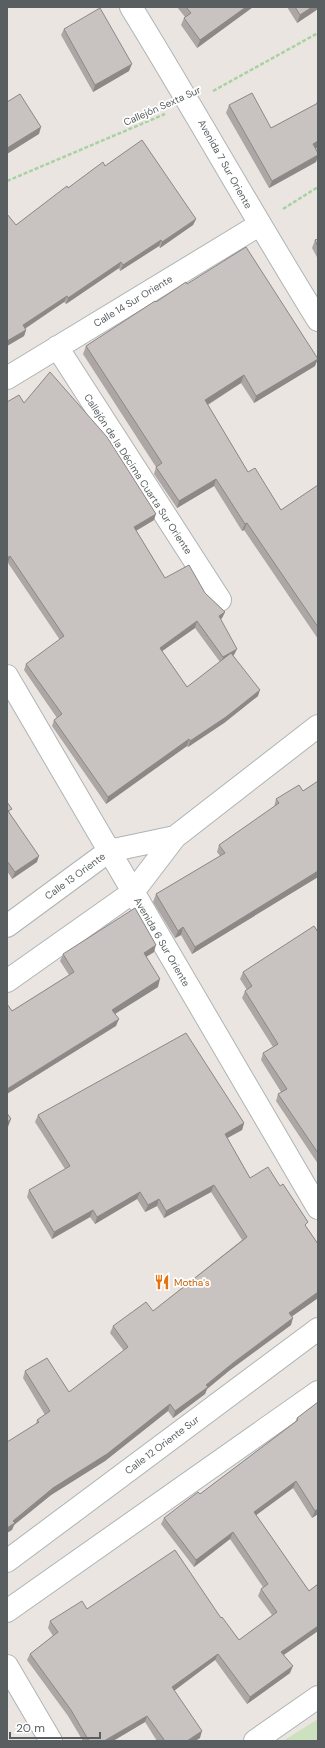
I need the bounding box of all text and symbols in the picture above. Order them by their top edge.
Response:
street label: Callejón Sexta Sur [121,83,203,129]
street label: Avenida 7 Sur Oriente [195,117,255,211]
street label: Calle 14 Sur Oriente [91,272,175,330]
street label: Callejón de la Décima Cuarta Sur Oriente [81,391,195,557]
street label: Calle 13 Oriente [42,849,108,902]
street label: Avenida 6 Sur Oriente [131,895,193,989]
restaurant icon: Motha's [153,1273,171,1291]
place label: Motha's [174,1276,210,1289]
street label: Calle 12 Oriente Sur [122,1413,202,1477]
scale bar [10,1714,100,1740]
text: 20 m [16,1720,45,1736]

